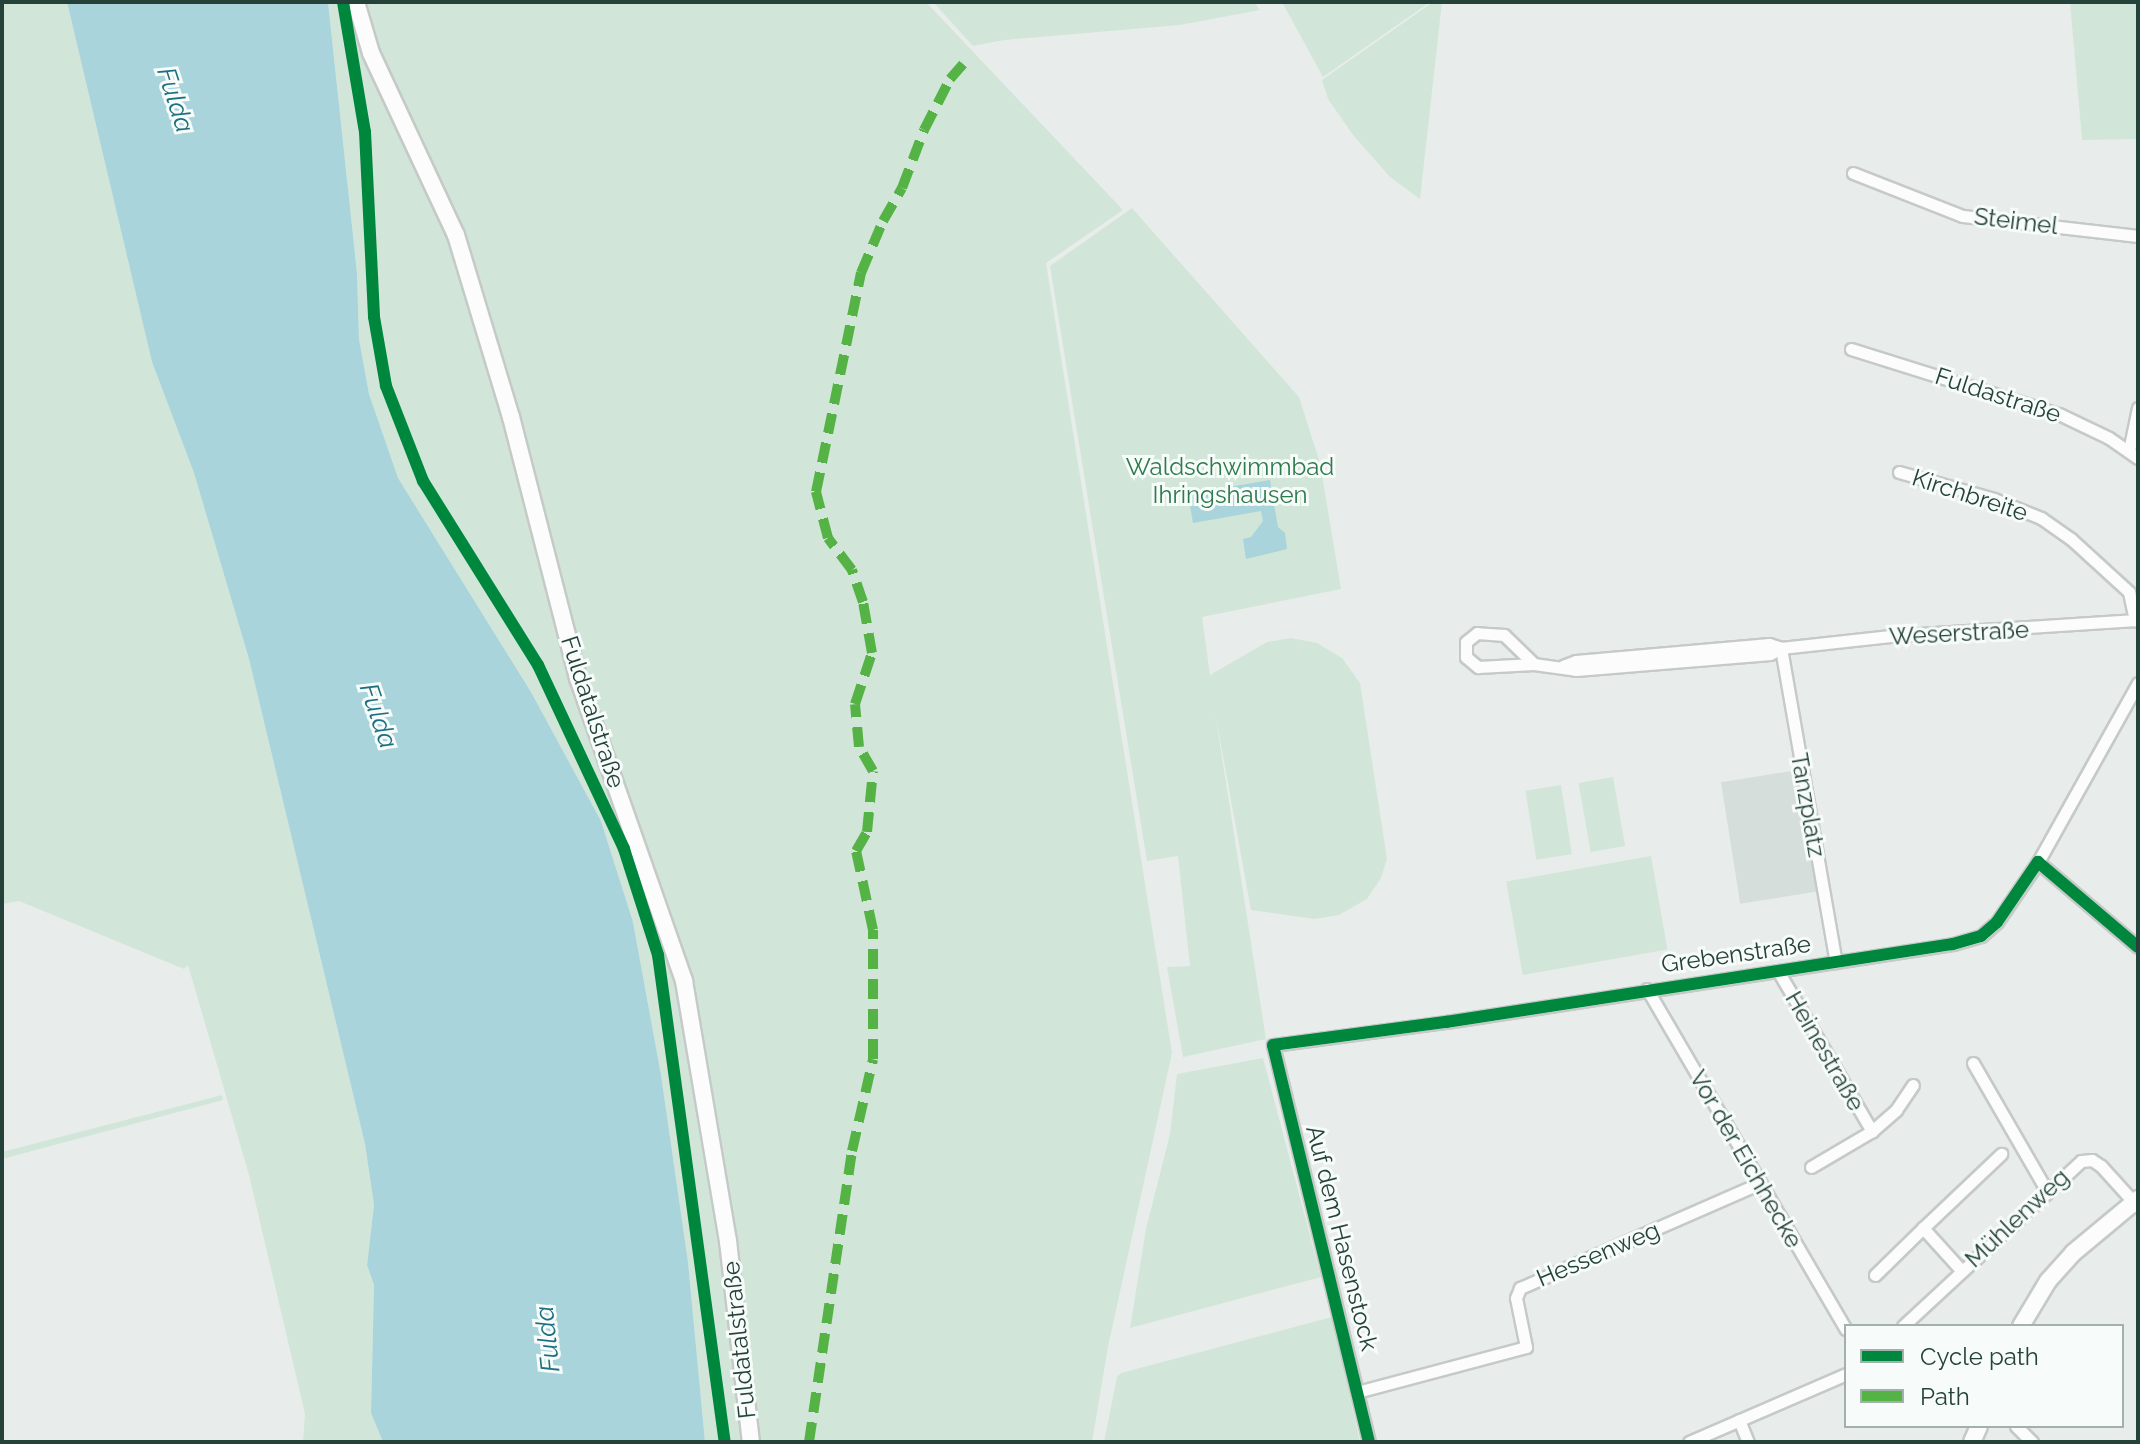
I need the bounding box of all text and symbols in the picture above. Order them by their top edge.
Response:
water label: Fulda [150,63,200,137]
street label: Steimel [1972,202,2060,240]
street label: Fuldastraße [1931,361,2065,429]
park label: Waldschwimmbad Ihringshausen [1126,453,1334,509]
street label: Kirchbreite [1909,463,2031,527]
street label: Weserstraße [1888,615,2030,651]
street label: Fuldatalstraße [555,632,631,792]
water label: Fulda [352,679,404,753]
street label: Tanzplatz [1785,751,1831,859]
street label: Grebenstraße [1659,929,1813,979]
street label: Heinestraße [1779,986,1871,1116]
street label: Vor der Eichhecke [1683,1065,1809,1253]
street label: Auf dem Hasenstock [1300,1122,1384,1354]
street label: Mühlenweg [1959,1163,2075,1273]
street label: Hessenweg [1532,1215,1664,1293]
street label: Fuldatalstraße [716,1260,762,1420]
water label: Fulda [529,1304,567,1374]
legend [1844,1324,2124,1428]
text: Cycle path [1920,1342,2039,1371]
text: Path [1920,1382,1970,1411]

